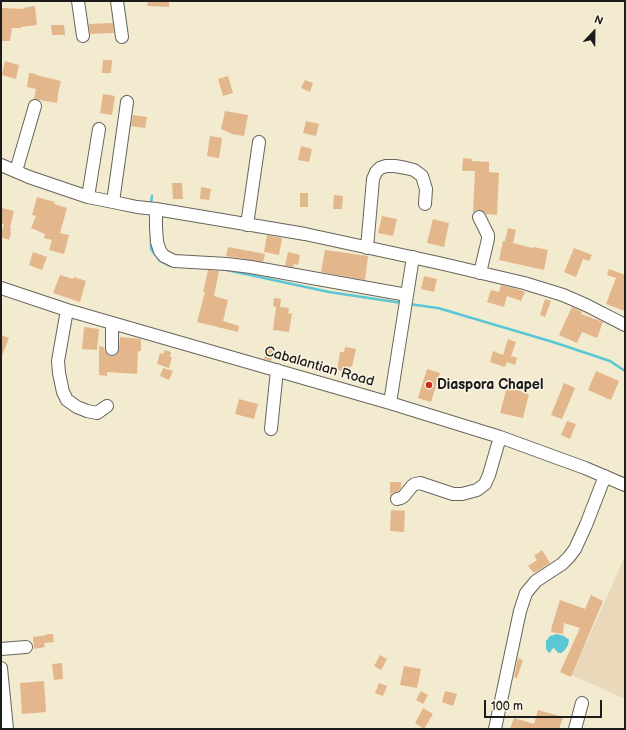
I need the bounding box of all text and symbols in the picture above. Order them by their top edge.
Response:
north arrow [574,12,614,52]
text: N [592,13,605,28]
street label: Cabalantian Road [262,343,376,391]
place label: Diaspora Chapel [437,377,543,393]
marker: Diaspora Chapel [424,380,434,390]
scale bar [486,692,604,718]
text: 100 m [491,699,523,714]

